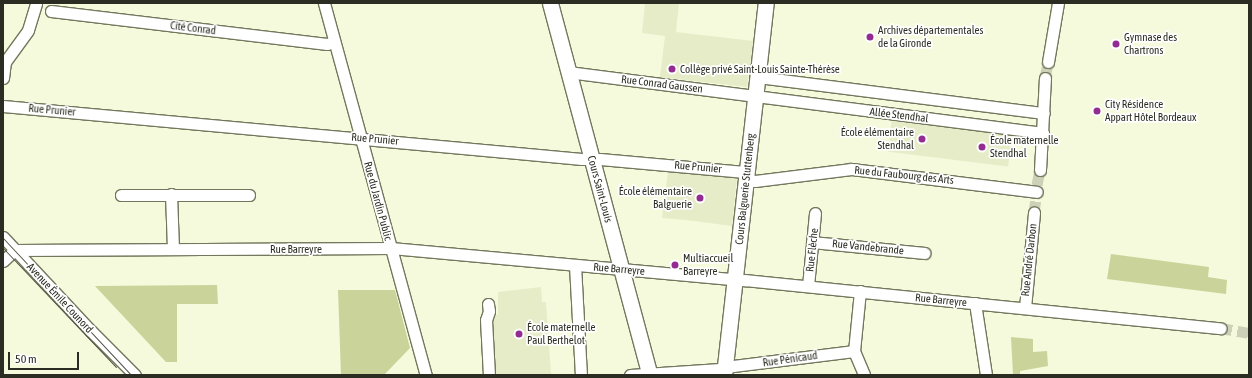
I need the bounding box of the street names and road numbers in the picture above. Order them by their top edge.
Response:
street label: Cité Conrad [169,19,217,37]
street label: Rue Conrad Gaussen [621,72,703,96]
street label: Rue Prunier [28,101,76,119]
street label: Allée Stendhal [869,105,929,125]
street label: Rue Prunier [351,130,399,148]
street label: Cours Balguerie Stuttenberg [733,133,757,245]
street label: Cours Saint-Louis [585,154,615,224]
street label: Rue Prunier [674,158,722,176]
street label: Rue du Jardin Public [361,160,395,242]
street label: Rue du Faubourg des Arts [854,163,954,187]
street label: Rue André Darbon [1019,223,1039,297]
street label: Rue Flèche [803,227,821,273]
street label: Rue Vandebrande [832,237,904,257]
street label: Rue Barreyre [270,242,322,256]
street label: Avenue Émile Counord [24,260,96,336]
street label: Rue Barreyre [593,260,645,278]
street label: Rue Barreyre [915,291,967,309]
street label: Rue Pénicaud [762,349,818,369]

